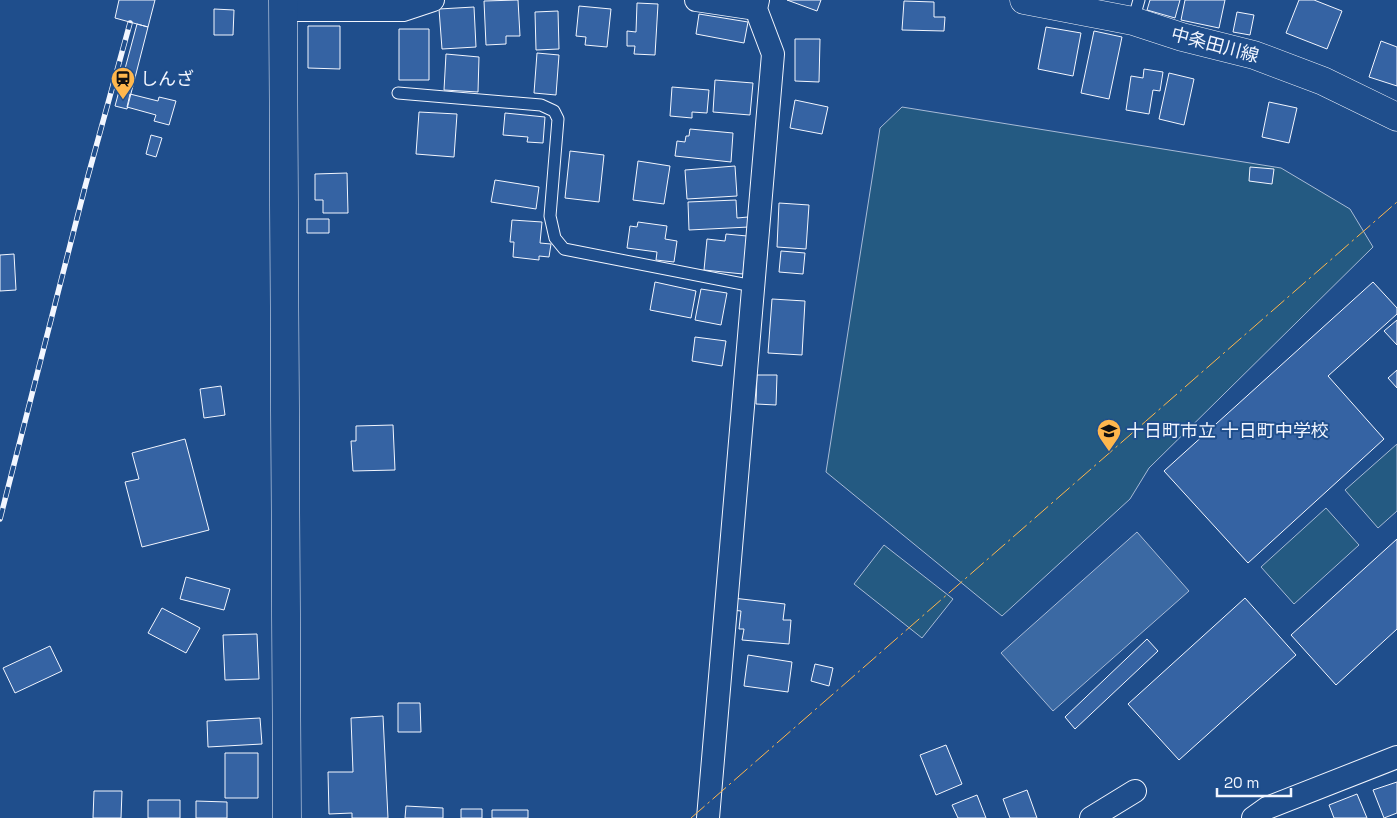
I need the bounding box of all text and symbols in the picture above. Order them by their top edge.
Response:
street label: 中条田川線 [1169,22,1262,67]
station icon: しんざ [110,66,136,100]
place label: しんざ [140,67,194,90]
school or university icon: 十日町市立 十日町中学校 [1096,418,1122,452]
place label: 十日町市立 十日町中学校 [1126,419,1329,442]
scale bar [1217,766,1291,798]
text: 20 m [1224,773,1259,792]

